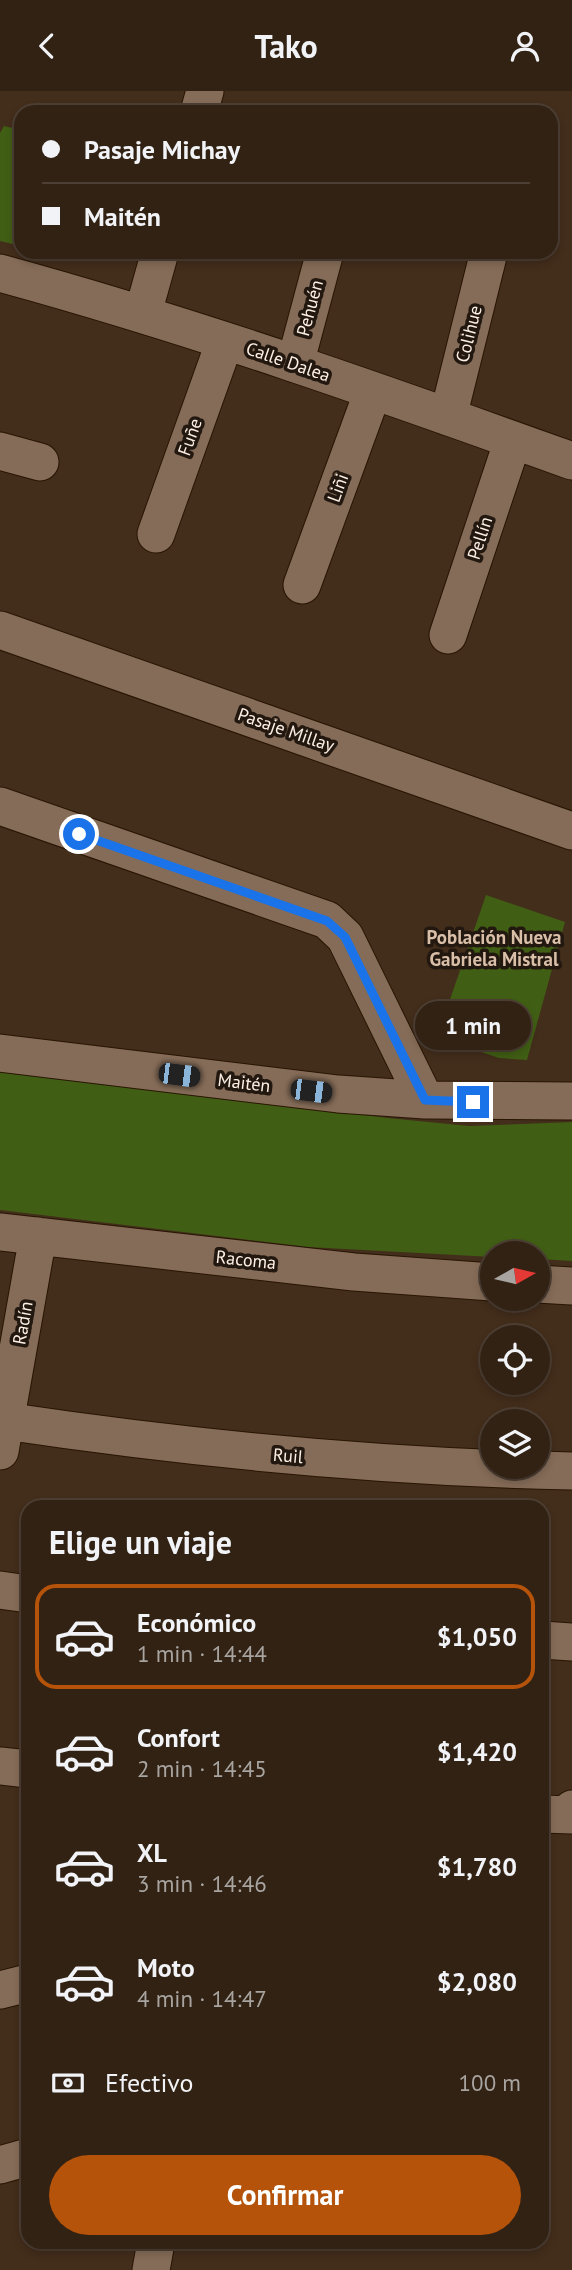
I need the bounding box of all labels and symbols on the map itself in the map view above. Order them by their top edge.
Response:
street label: Pehuén [291,277,328,338]
street label: Colihue [450,303,487,365]
street label: Calle Dalea [243,336,333,387]
street label: Fuñe [172,415,207,459]
street label: Liñi [322,470,353,505]
street label: Pellín [462,513,497,562]
street label: Pasaje Millay [235,702,338,757]
route start [63,818,95,850]
district label: Población Nueva Gabriela Mistral [427,925,561,971]
callout: 1 min [415,1000,531,1049]
car [157,1062,202,1088]
street label: Maitén [216,1068,272,1097]
car [289,1078,334,1104]
route end [457,1086,489,1118]
north arrow [480,1241,550,1311]
street label: Racoma [215,1245,277,1274]
street label: Radín [7,1299,38,1346]
street label: Ruil [272,1443,305,1468]

